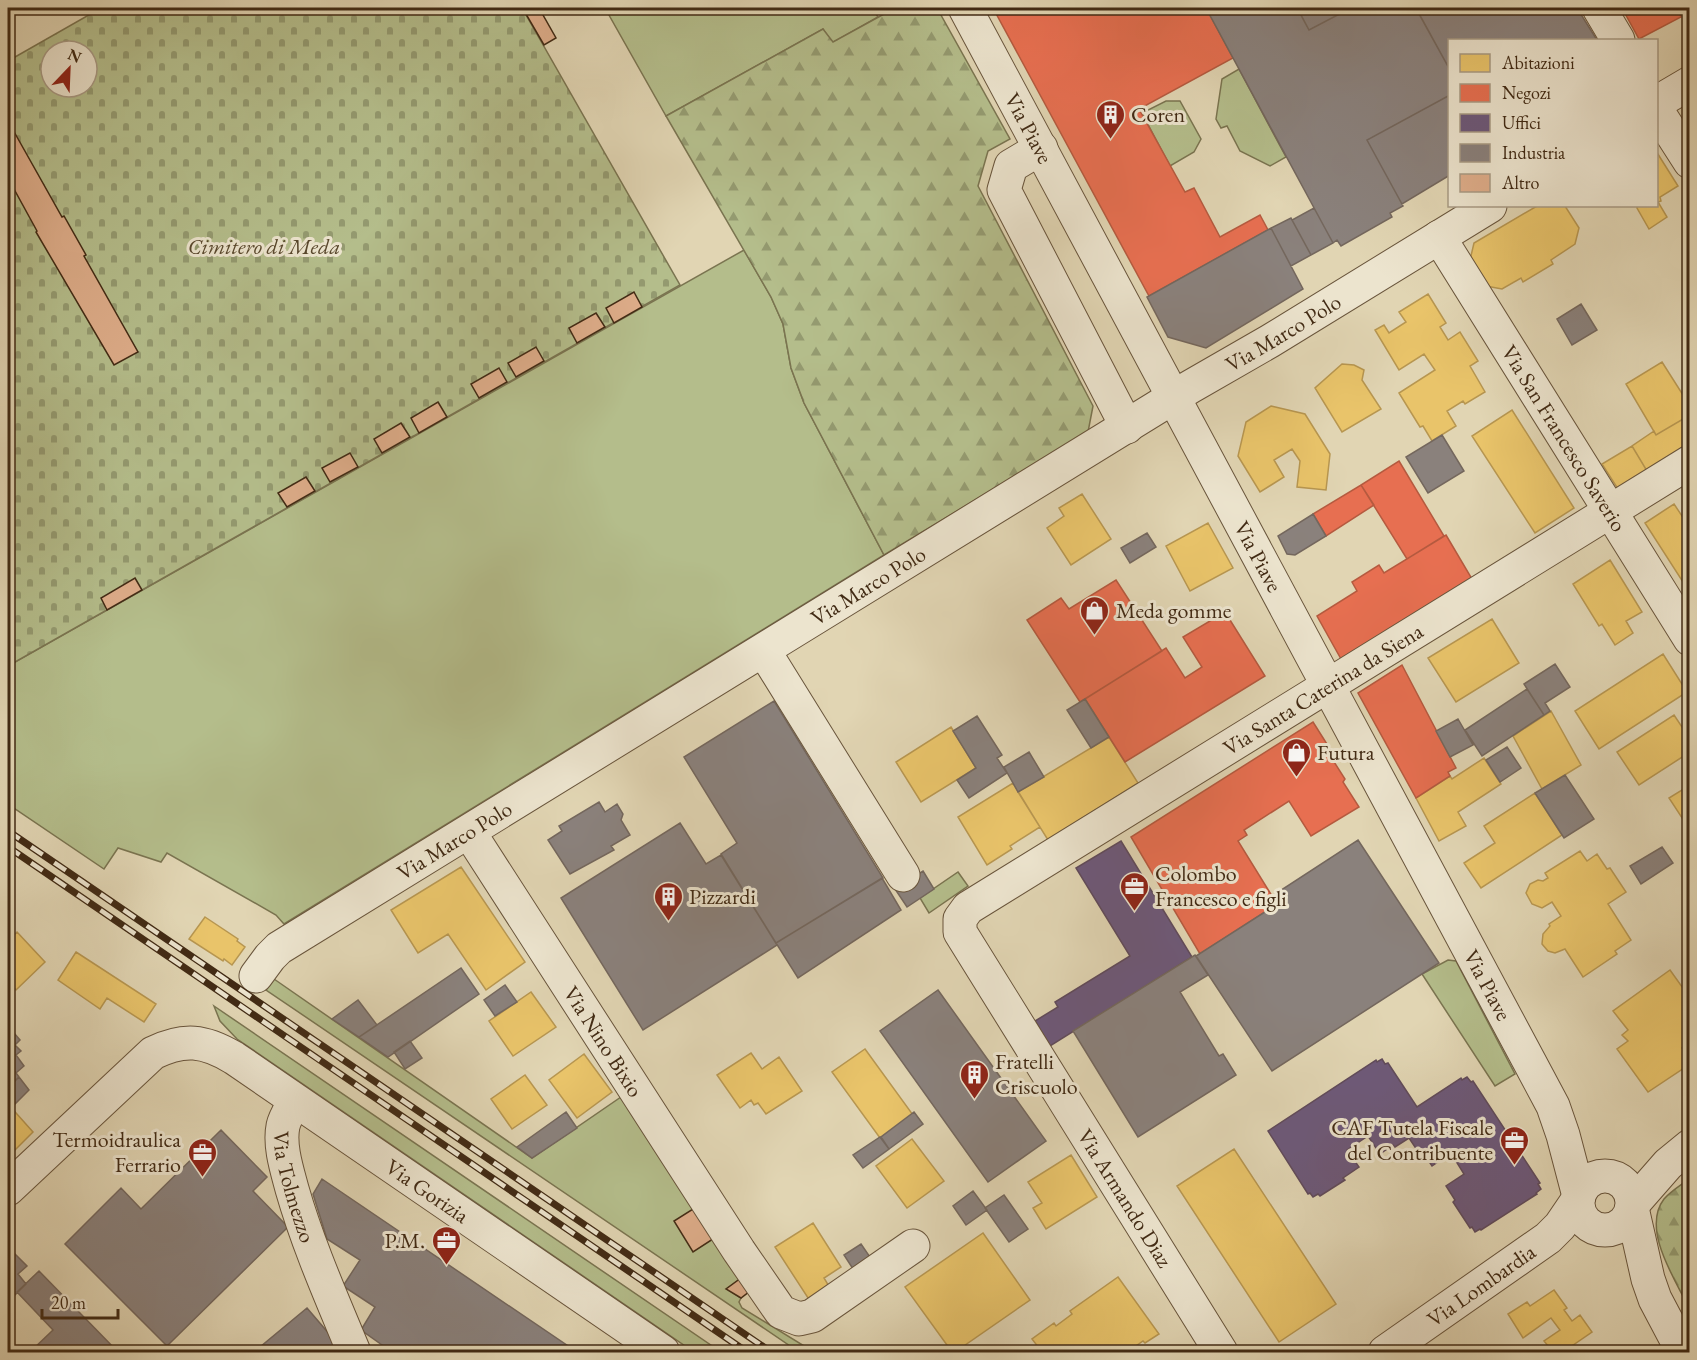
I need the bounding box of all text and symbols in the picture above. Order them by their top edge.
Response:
north arrow [39,39,99,99]
legend [1448,39,1658,207]
text: N [65,43,85,68]
text: Abitazioni [1501,51,1575,74]
text: Negozi [1502,81,1552,104]
street label: Via Piave [998,87,1060,169]
building icon: Coren [1094,98,1126,140]
place label: Coren [1131,100,1185,129]
text: Uffici [1502,111,1542,134]
text: Industria [1502,141,1566,164]
text: Altro [1501,171,1539,194]
park label: Cimitero di Meda [188,232,340,261]
street label: Via Marco Polo [1220,286,1346,378]
street label: Via San Francesco Saverio [1495,339,1634,537]
street label: Via Piave [1228,516,1290,597]
street label: Via Marco Polo [805,539,931,632]
shop icon: Meda gomme [1079,594,1111,636]
place label: Meda gomme [1116,596,1232,625]
street label: Via Santa Caterina da Siena [1217,616,1428,762]
shop icon: Futura [1280,736,1312,778]
place label: Futura [1317,738,1375,767]
street label: Via Marco Polo [391,794,517,887]
place label: Colombo Francesco e figli [1155,859,1287,913]
office icon: Colombo Francesco e figli [1118,870,1150,912]
building icon: Pizzardi [652,880,684,922]
place label: Pizzardi [689,882,756,911]
street label: Via Piave [1457,944,1519,1026]
street label: Via Nino Bixio [557,980,650,1103]
place label: Fratelli Criscuolo [995,1047,1078,1101]
building icon: Fratelli Criscuolo [958,1058,990,1100]
place label: CAF Tutela Fiscale del Contribuente [1331,1113,1493,1167]
street label: Via Armando Diaz [1071,1123,1180,1273]
office icon: CAF Tutela Fiscale del Contribuente [1498,1124,1530,1166]
place label: Termoidraulica Ferrario [52,1125,181,1179]
street label: Via Tolmezzo [267,1131,323,1246]
office icon: Termoidraulica Ferrario [186,1136,218,1178]
street label: Via Gorizia [380,1152,475,1230]
office icon: P.M. [430,1224,462,1266]
place label: P.M. [385,1226,425,1255]
street label: Via Lombardia [1421,1237,1541,1333]
scale bar [42,1282,118,1320]
text: 20 m [51,1291,86,1314]

